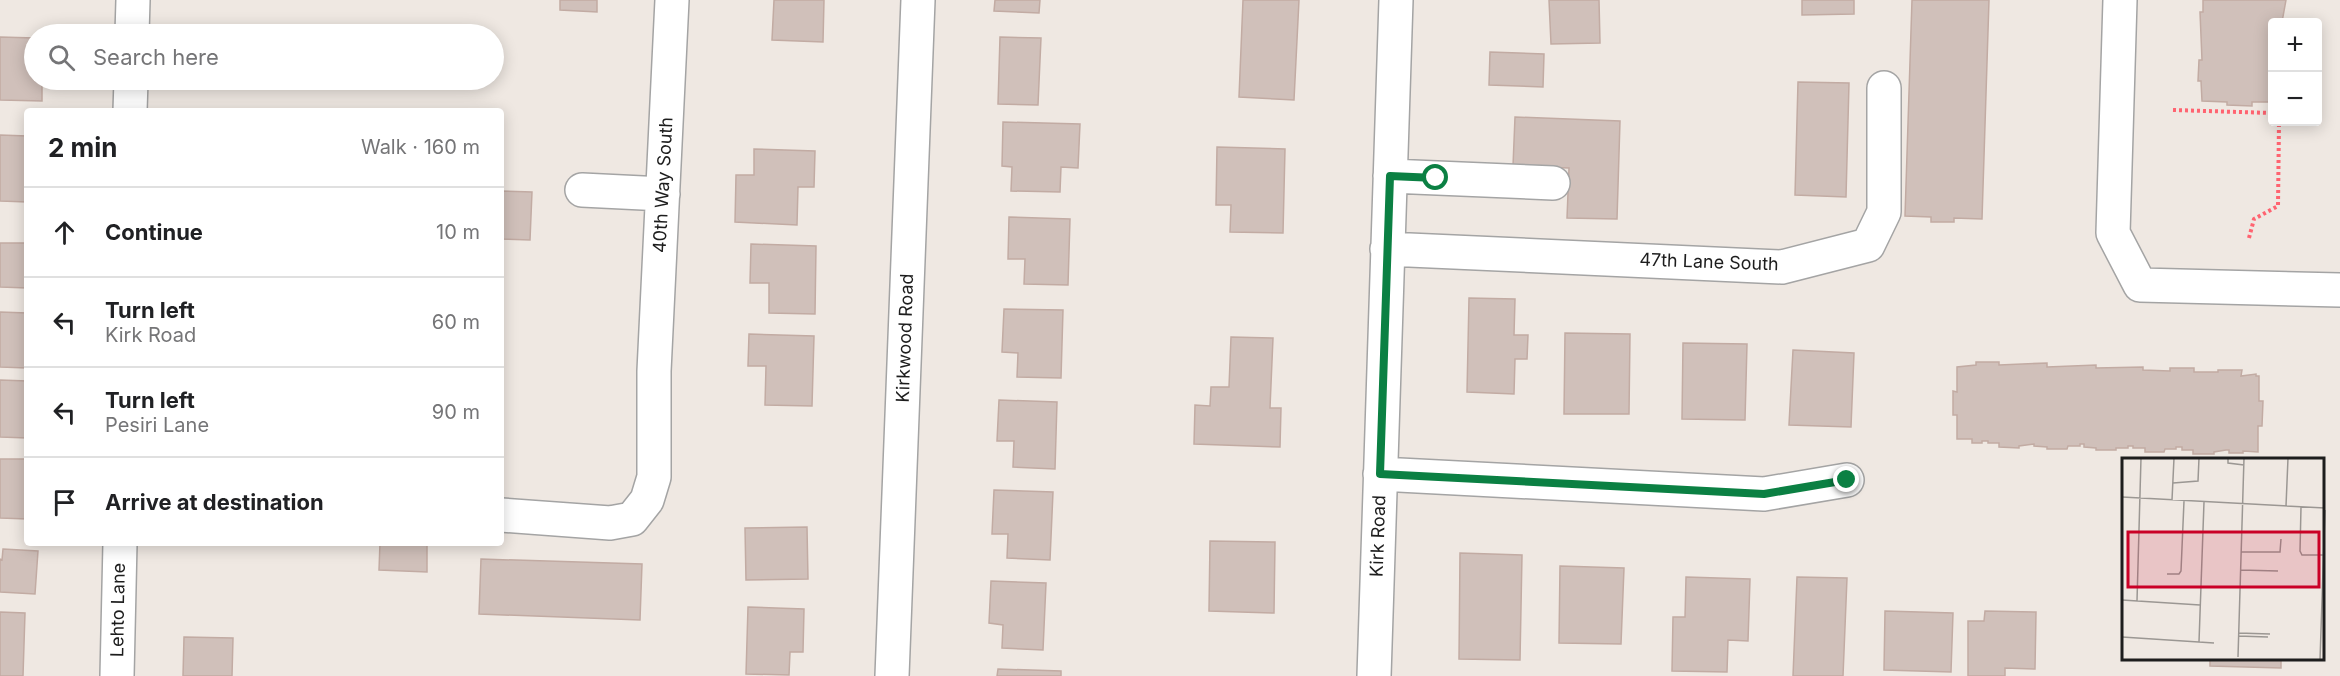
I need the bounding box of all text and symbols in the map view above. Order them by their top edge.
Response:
map controls [2268,18,2322,126]
button: + [2268,18,2322,72]
search box [24,24,504,90]
icon: search [45,41,78,74]
text: Search here [93,44,219,70]
button: − [2268,72,2322,126]
street label: 40th Way South [648,116,677,254]
text: 2 min [48,132,118,163]
text: Walk · 160 m [361,135,480,159]
route start [1422,164,1448,190]
icon: ahead [48,216,81,249]
text: Continue [105,219,203,245]
text: 10 m [436,220,480,244]
street label: 47th Lane South [1639,249,1779,274]
street label: Kirkwood Road [892,273,917,403]
text: Turn left [105,297,195,323]
icon: left [48,306,81,339]
text: 60 m [432,310,480,334]
text: Kirk Road [105,323,196,347]
text: Turn left [105,387,195,413]
icon: left [48,396,81,429]
text: 90 m [432,400,480,424]
text: Pesiri Lane [105,413,209,437]
inset map [2122,458,2325,661]
route end [1833,466,1859,492]
icon: arrive [48,486,81,519]
text: Arrive at destination [105,489,324,515]
street label: Kirk Road [1366,495,1389,577]
street label: Lehto Lane [106,563,129,657]

